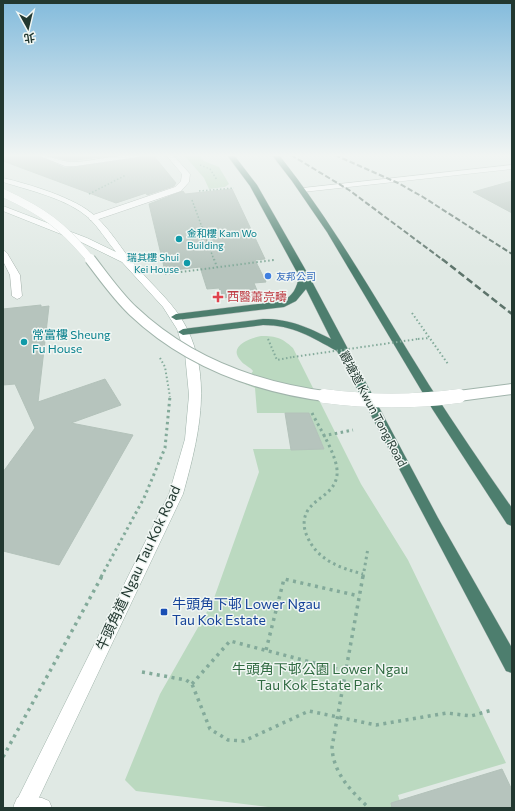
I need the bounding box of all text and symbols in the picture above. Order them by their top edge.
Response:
north arrow [8,8,48,48]
text: 北 [23,31,36,46]
place label: 金和樓 Kam Wo Building [187,227,257,251]
marker: 金和樓 Kam Wo Building [174,234,184,244]
place label: 瑞其樓 Shui Kei House [127,251,179,275]
marker: 瑞其樓 Shui Kei House [182,258,192,268]
place label: 友邦公司 [276,270,316,282]
marker: 友邦公司 [263,271,273,281]
place label: 西醫蕭亮疇 [227,289,287,303]
marker: 西醫蕭亮疇 [212,291,224,303]
place label: 常富樓 Sheung Fu House [32,327,111,355]
marker: 常富樓 Sheung Fu House [19,337,29,347]
street label: 觀塘道 Kwun Tong Road [337,348,410,469]
street label: 牛頭角道 Ngau Tau Kok Road [92,482,183,653]
place label: 牛頭角下邨 Lower Ngau Tau Kok Estate [172,595,321,628]
marker: 牛頭角下邨 Lower Ngau Tau Kok Estate [159,607,169,617]
park label: 牛頭角下邨公園 Lower Ngau Tau Kok Estate Park [232,660,408,693]

